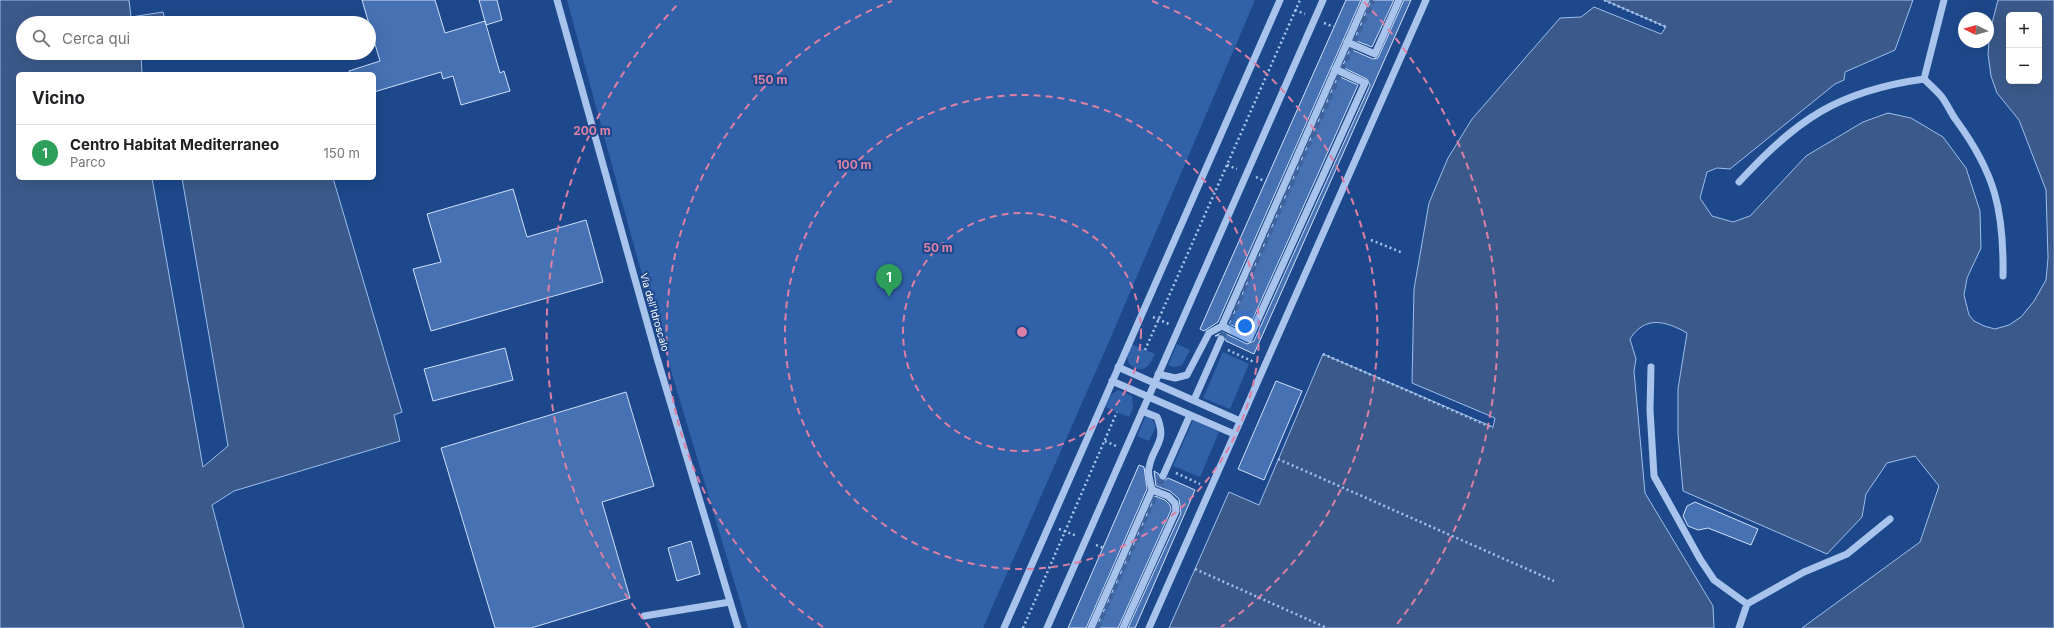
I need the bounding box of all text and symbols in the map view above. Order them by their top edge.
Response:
north arrow [1958,12,1994,48]
map controls [2006,12,2042,84]
button: + [2006,12,2042,48]
search box [16,16,376,60]
icon: search [30,27,52,49]
text: Cerca qui [62,29,130,48]
button: − [2006,48,2042,84]
text: 150 m [753,72,787,87]
text: Vicino [32,88,85,108]
text: 200 m [573,123,611,138]
text: Centro Habitat Mediterraneo [70,135,279,154]
text: 1 [42,145,48,161]
text: 150 m [324,145,360,161]
text: Parco [70,154,106,170]
text: 100 m [836,157,872,172]
text: 50 m [923,240,953,255]
pin: 1 [876,264,902,297]
street label: Via dell'Idroscalo [638,271,672,353]
your location [1235,316,1255,336]
centre of rings [1015,325,1029,339]

